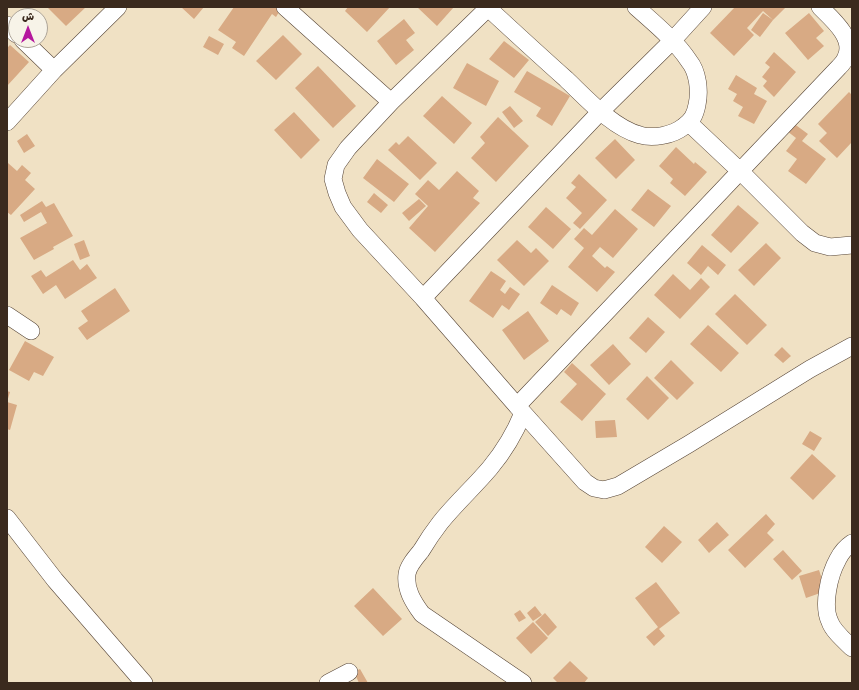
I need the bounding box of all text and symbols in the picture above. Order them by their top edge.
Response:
north arrow [8,8,48,48]
text: ش [22,9,34,24]

